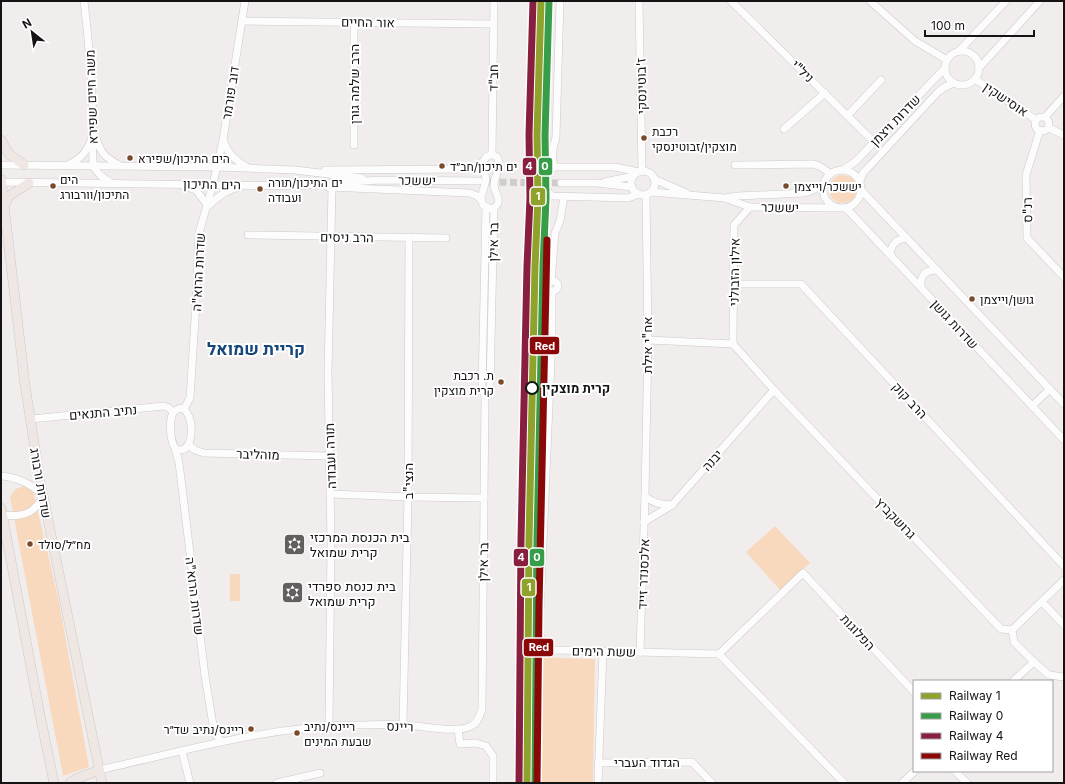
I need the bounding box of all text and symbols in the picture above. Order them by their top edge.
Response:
north arrow [12,12,52,52]
scale bar [925,12,1034,38]
street label: אור החיים [341,14,395,30]
text: N [20,15,34,31]
text: 100 m [931,18,965,33]
street label: הרב שלמה גורן [346,44,362,124]
street label: משה חיים שפירא [81,49,101,145]
street label: ניל"י [788,56,818,86]
street label: ז'בוטינסקי [633,57,649,114]
street label: חב"ד [485,64,501,92]
street label: דוב פורמר [218,65,242,121]
street label: אוסישקין [981,78,1031,120]
street label: שדרות ויצמן [866,91,924,149]
place label: רכבת מוצקין/זבוטינסקי [652,124,737,154]
marker: רכבת מוצקין/זבוטינסקי [639,133,649,143]
place label: הים התיכון/שפירא [138,151,230,166]
marker: הים התיכון/שפירא [125,153,135,163]
line badge: 4 [522,157,537,176]
line badge: 0 [538,157,553,176]
place label: ים תיכון/חב״ד [450,159,517,174]
text: 4 [525,159,533,173]
text: 0 [541,159,549,173]
marker: ים תיכון/חב״ד [437,161,447,171]
place label: הים התיכון/וורבורג [60,172,129,202]
street label: יששכר [398,172,436,188]
street label: הים התיכון [183,175,241,193]
place label: ים התיכון/תורה ועבודה [268,175,343,205]
place label: יששכר/וייצמן [794,179,862,194]
marker: הים התיכון/וורבורג [48,181,58,191]
marker: יששכר/וייצמן [781,181,791,191]
marker: ים התיכון/תורה ועבודה [255,184,265,194]
line badge: 1 [530,187,546,206]
text: 1 [536,189,541,203]
street label: רנ"ס [1019,197,1035,223]
street label: יששכר [761,199,799,215]
street label: בר אילן [485,222,501,262]
street label: הרב ניסים [320,229,374,245]
street label: שדרות הרוא"ה [188,232,208,312]
street label: אילון הזבולני [725,238,743,306]
place label: גושן/וייצמן [980,292,1034,307]
marker: גושן/וייצמן [967,294,977,304]
street label: שדרות גושן [928,296,982,352]
street label: אח"י אילת [639,317,655,373]
line badge: Red [529,336,560,355]
district label: קריית שמואל [207,339,305,359]
text: Red [535,339,555,353]
place label: ת. רכבת קרית מוצקין [434,368,494,398]
marker: ת. רכבת קרית מוצקין [496,377,506,387]
street label: הרב קוק [889,378,931,422]
place label: קרית מוצקין [542,380,610,396]
marker: קרית מוצקין [525,381,539,395]
street label: נתיב התנאים [68,401,138,423]
street label: תורה ועבודה [321,423,339,489]
street label: מוהליבר [236,445,280,463]
street label: שדרות ורבורג [27,446,55,520]
street label: יבנה [698,446,726,474]
street label: הנצי"ב [400,463,416,499]
street label: גרושקביץ [872,494,920,542]
place label: בית הכנסת המרכזי קרית שמואל [310,529,410,560]
synagogue icon: בית הכנסת המרכזי קרית שמואל [282,531,308,557]
place label: מח״ל/סולד [38,537,91,552]
street label: אלכסנדר זייד [634,538,652,610]
marker: מח״ל/סולד [25,539,35,549]
street label: בר אילן [475,542,491,582]
line badge: 4 [513,548,529,567]
line badge: 0 [529,548,545,567]
text: 4 [517,550,525,564]
text: 0 [533,550,541,564]
street label: שדרות הרוא"ה [182,556,208,636]
place label: בית כנסת ספרדי קרית שמואל [308,578,396,609]
line badge: 1 [521,578,536,597]
synagogue icon: בית כנסת ספרדי קרית שמואל [279,580,305,606]
text: 1 [527,580,532,594]
street label: הפלוגות [837,611,879,653]
line badge: Red [523,638,554,657]
text: Red [529,640,549,654]
street label: ששת הימים [572,642,636,660]
legend [913,680,1053,772]
text: Railway 1 [949,688,1001,703]
text: Railway 0 [949,708,1003,723]
street label: ריינס [386,718,414,734]
place label: ריינס/נתיב שבעת המינים [304,719,372,749]
place label: ריינס/נתיב שד״ר [164,722,244,737]
marker: ריינס/נתיב שד״ר [246,724,256,734]
marker: ריינס/נתיב שבעת המינים [292,728,302,738]
text: Railway 4 [949,728,1004,743]
text: Railway Red [949,748,1018,763]
street label: הגדוד העברי [614,754,680,770]

